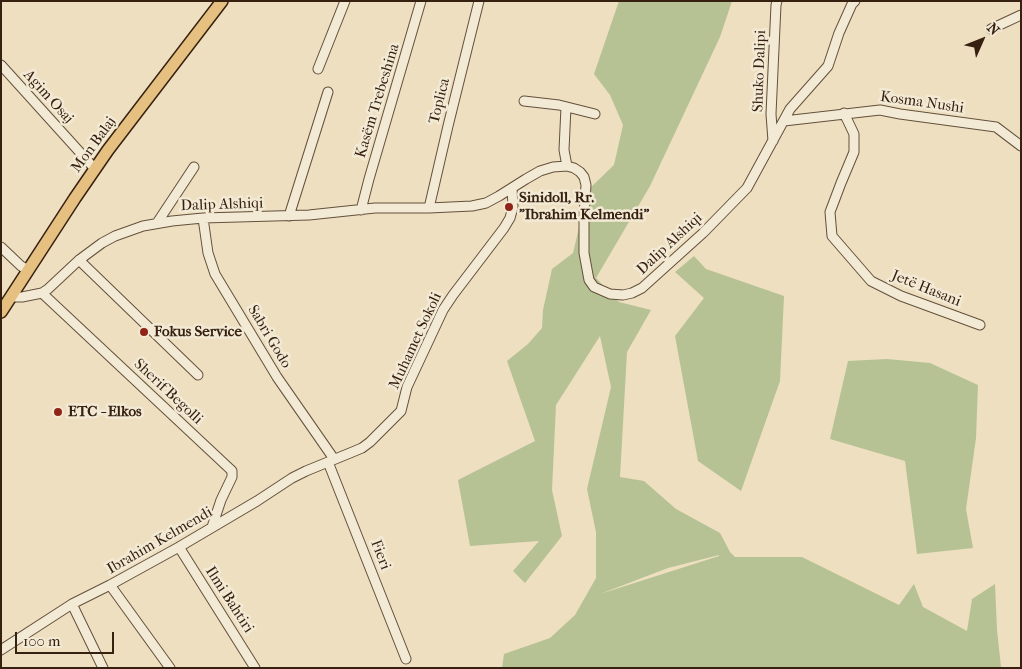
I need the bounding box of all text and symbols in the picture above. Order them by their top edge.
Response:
north arrow [957,15,1007,65]
text: N [983,20,1003,39]
street label: Shuko Dalipi [750,30,770,112]
street label: Kasëm Trebeshina [352,42,404,160]
street label: Agim Osaj [19,66,77,128]
street label: Toplica [426,76,454,126]
street label: Kosma Nushi [879,88,965,118]
street label: Mon Balaj [68,114,120,176]
place label: Sinidoll, Rr. "Ibrahim Kelmendi" [519,189,649,224]
street label: Dalip Alshiqi [180,195,264,215]
marker: Sinidoll, Rr. "Ibrahim Kelmendi" [503,201,515,213]
street label: Dalip Alshiqi [634,209,706,279]
street label: Jetë Hasani [889,267,963,311]
street label: Muhamet Sokoli [386,290,446,392]
street label: Sabri Godo [243,302,295,372]
place label: Fokus Service [154,323,242,341]
marker: Fokus Service [138,326,150,338]
street label: Sherif Begolli [130,355,206,429]
place label: ETC - Elkos [68,403,142,421]
marker: ETC - Elkos [52,406,64,418]
street label: Ibrahim Kelmendi [104,504,216,578]
street label: Fieri [366,537,394,573]
street label: Ilmi Bahtiri [201,563,257,637]
scale bar [18,622,116,654]
text: 100 m [23,632,61,650]

